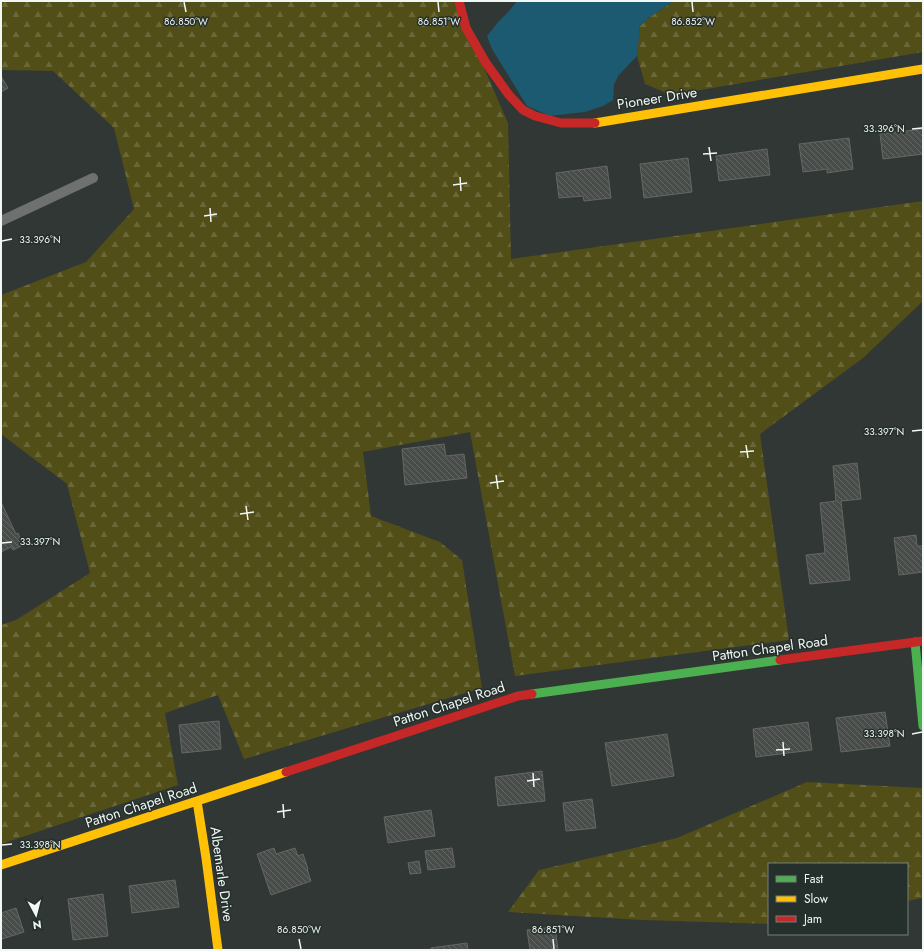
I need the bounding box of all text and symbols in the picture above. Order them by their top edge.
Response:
text: 86.850°W [164,14,208,29]
text: 86.851°W [418,14,460,29]
text: 86.852°W [671,14,715,29]
street label: Pioneer Drive [616,82,698,114]
text: 33.396°N [863,121,905,136]
text: 33.396°N [19,232,61,247]
text: 33.397°N [864,424,904,439]
text: 33.397°N [20,534,60,549]
street label: Patton Chapel Road [711,630,829,666]
street label: Patton Chapel Road [391,677,507,731]
text: 33.398°N [864,726,904,741]
street label: Patton Chapel Road [83,778,199,832]
street label: Albemarle Drive [205,825,239,923]
text: 33.398°N [20,837,60,852]
legend [768,863,908,935]
text: Fast [804,870,823,888]
text: Slow [804,890,829,908]
north arrow [16,895,56,935]
text: Jam [802,910,822,928]
text: N [32,916,43,933]
text: 86.850°W [277,922,321,937]
text: 86.851°W [532,922,574,937]

